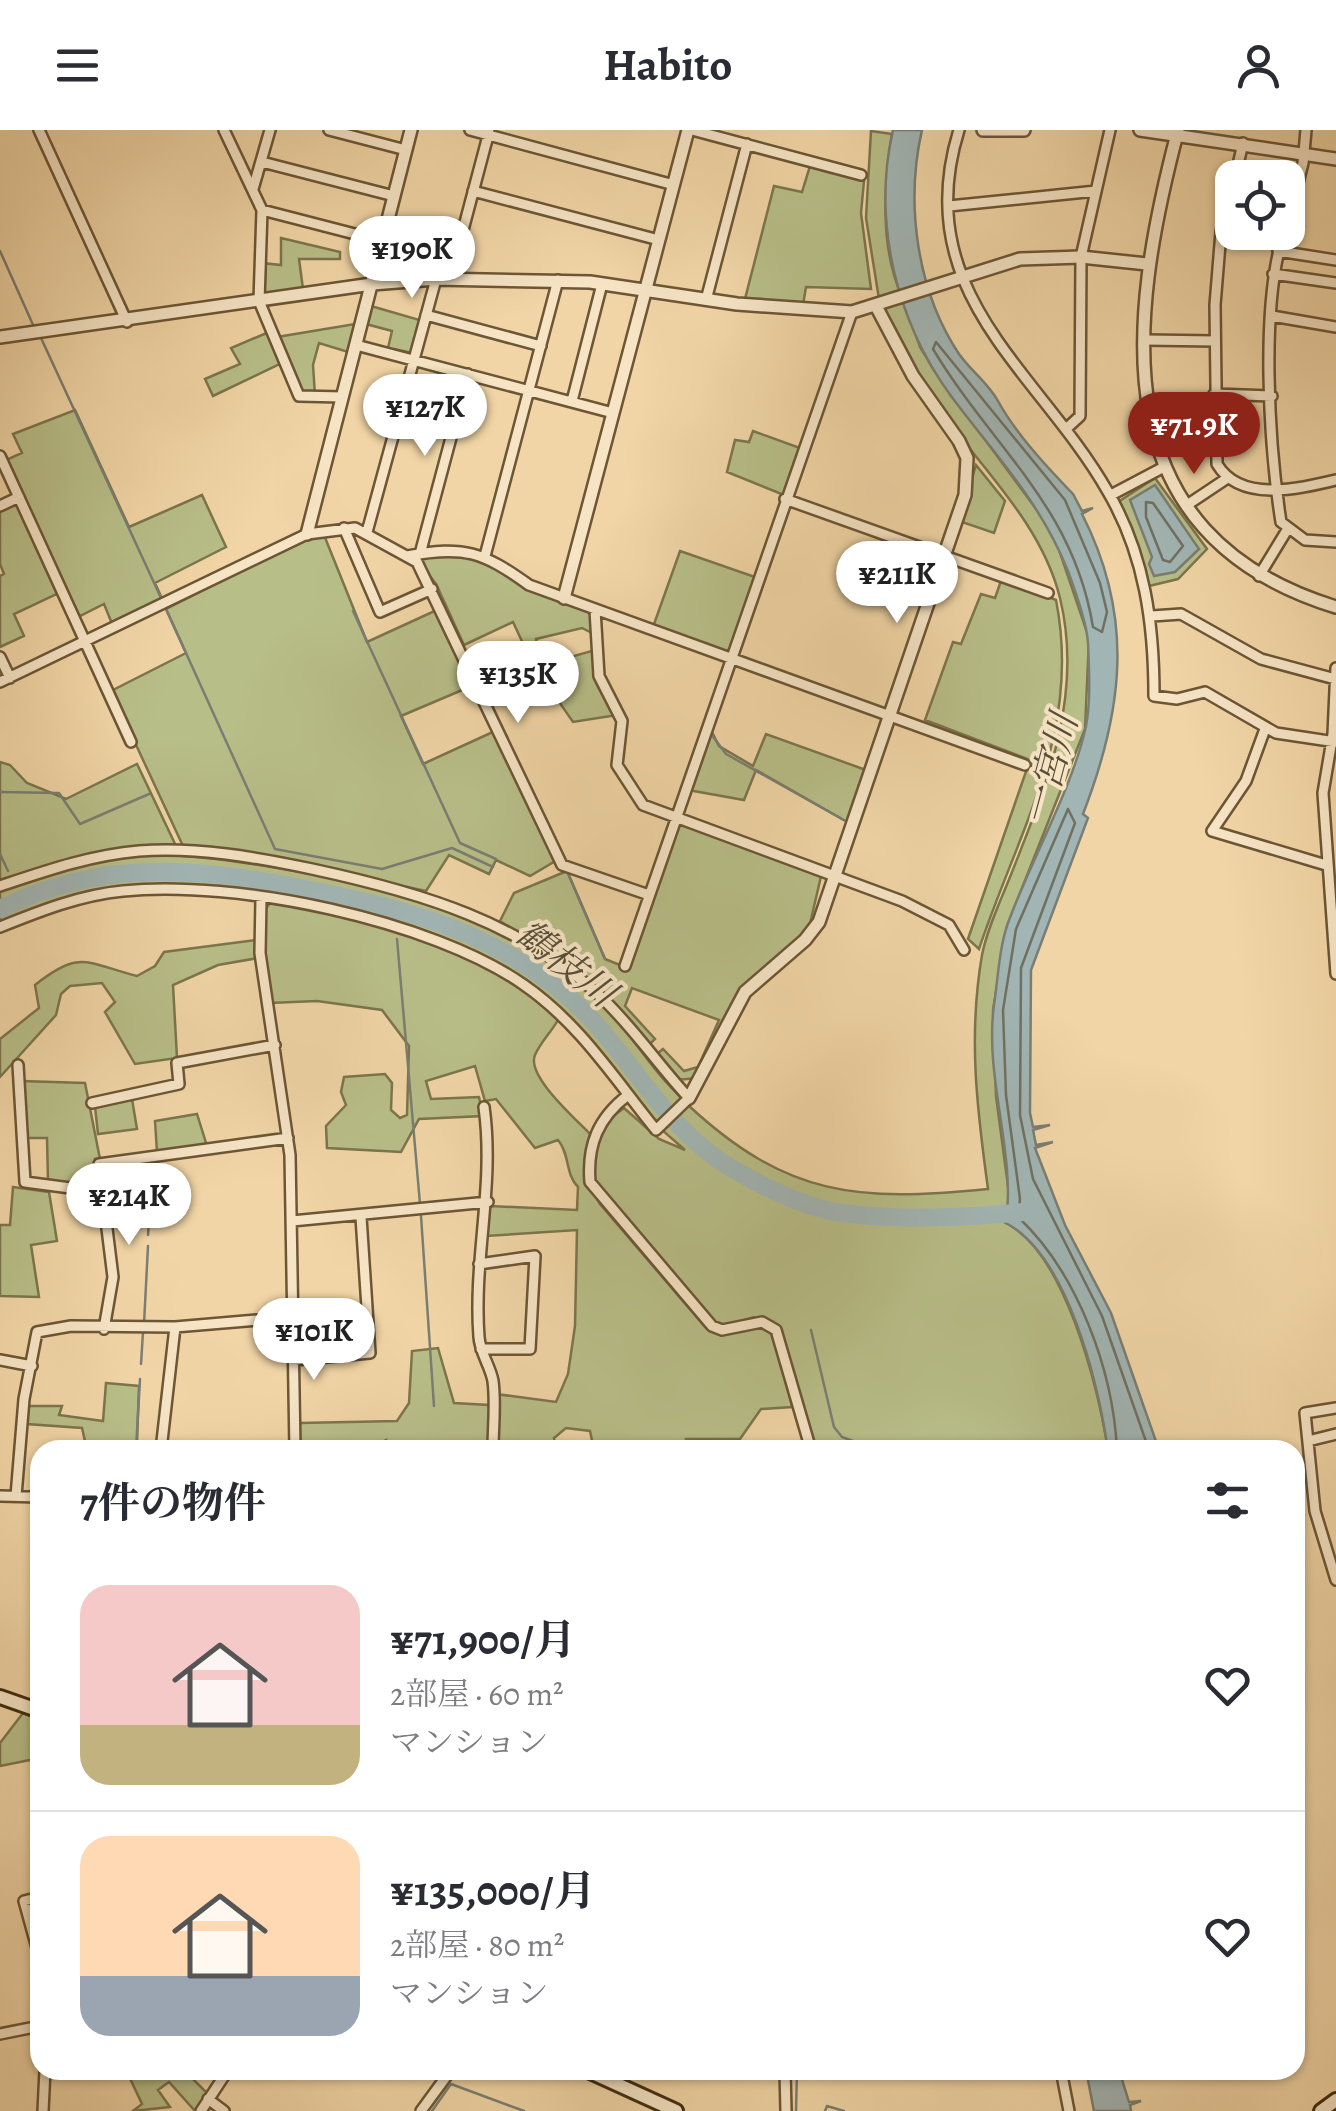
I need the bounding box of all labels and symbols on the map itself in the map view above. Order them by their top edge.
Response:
pin: ¥190K [342,216,482,301]
pin: ¥127K [355,374,495,459]
pin: ¥71.9K [1113,392,1275,477]
pin: ¥211K [827,541,967,626]
pin: ¥135K [448,641,588,726]
water label: 一宮川 [1010,704,1091,832]
water label: 鶴枝川 [505,907,630,1021]
pin: ¥214K [59,1163,199,1248]
pin: ¥101K [244,1298,384,1383]

